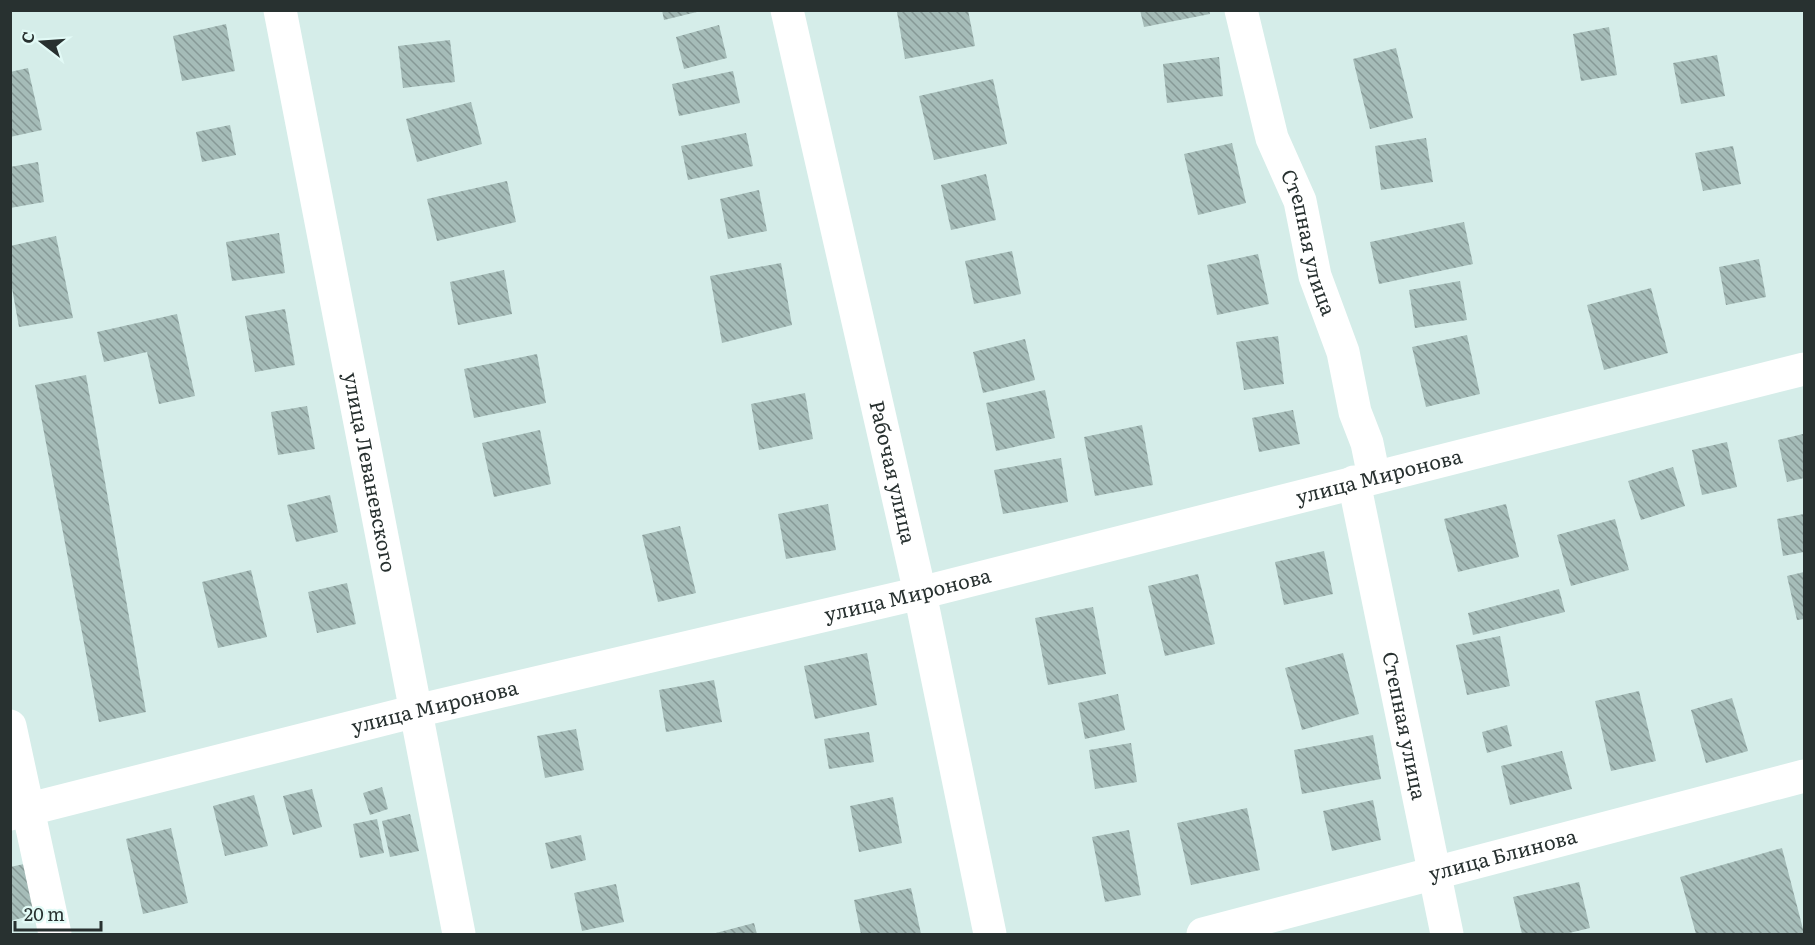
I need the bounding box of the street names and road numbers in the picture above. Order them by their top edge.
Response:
street label: Степная улица [1275,164,1345,319]
street label: улица Леваневского [337,369,406,575]
street label: Рабочая улица [863,397,925,547]
street label: улица Миронова [1292,439,1465,510]
street label: улица Миронова [821,559,994,628]
street label: Степная улица [1376,649,1436,803]
street label: улица Миронова [348,671,521,740]
street label: улица Блинова [1425,819,1580,887]

